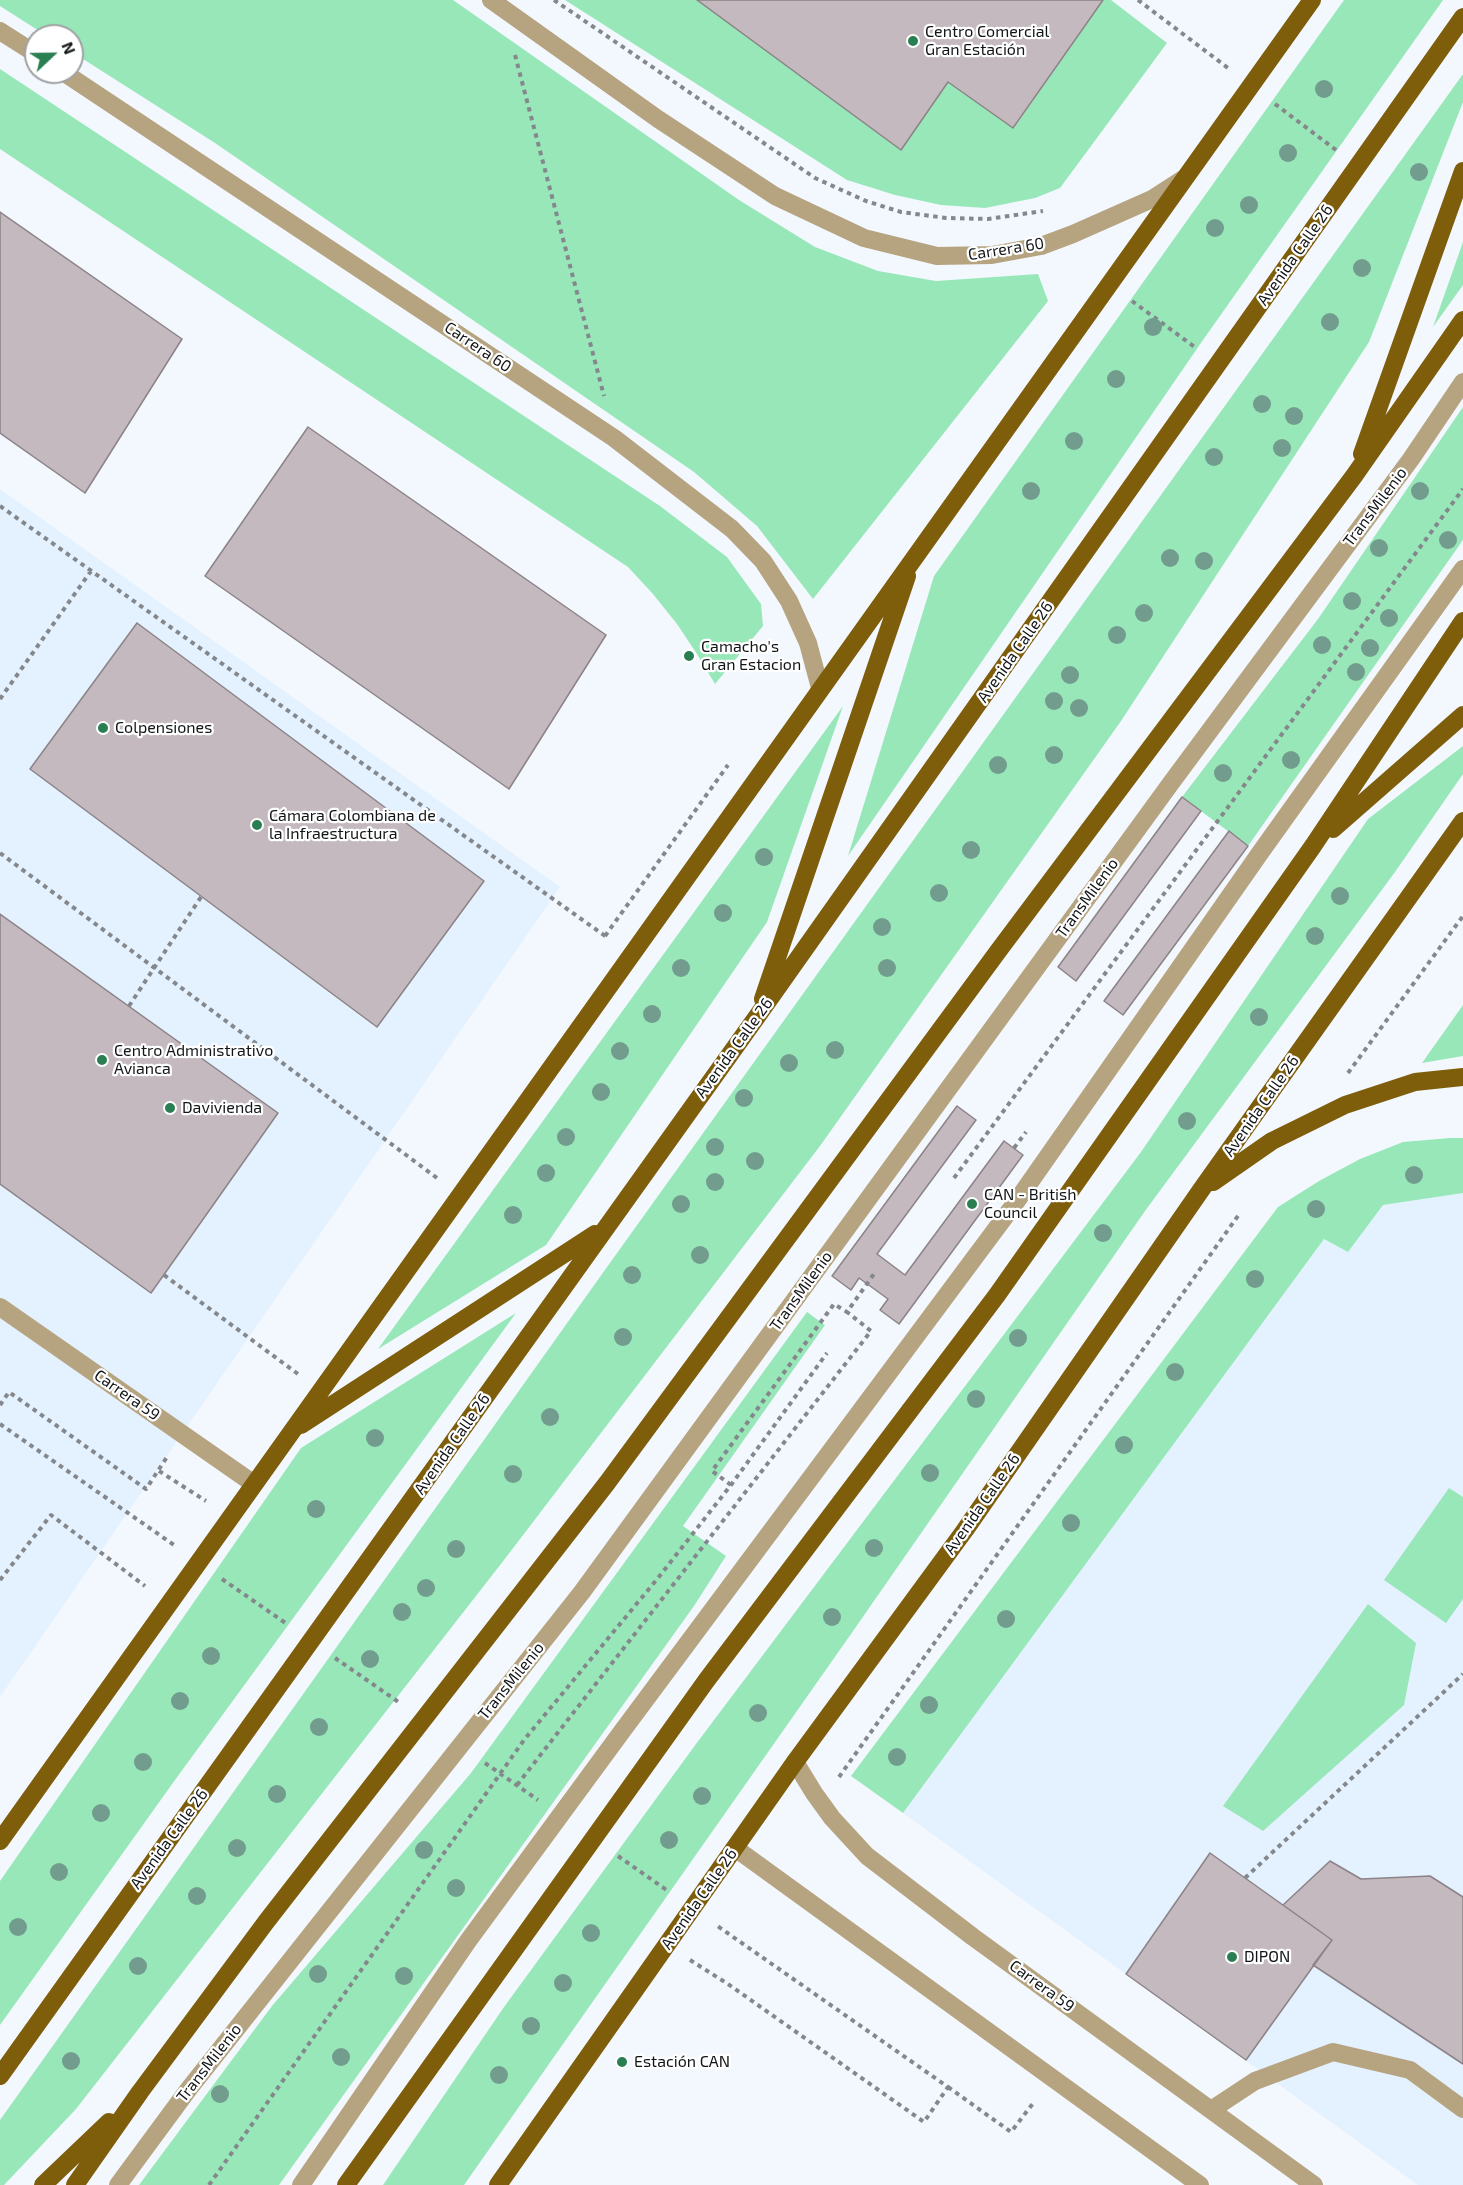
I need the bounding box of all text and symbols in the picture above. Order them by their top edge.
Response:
place label: Centro Comercial Gran Estación [925,22,1049,60]
north arrow [24,24,84,84]
marker: Centro Comercial Gran Estación [906,34,920,48]
text: N [58,39,80,57]
street label: Avenida Calle 26 [1253,201,1337,309]
street label: Carrera 60 [967,234,1045,264]
street label: Carrera 60 [441,318,515,376]
street label: TransMilenio [1339,464,1411,550]
street label: Avenida Calle 26 [973,598,1057,706]
place label: Camacho's Gran Estacion [701,637,801,675]
marker: Camacho's Gran Estacion [682,649,696,663]
place label: Colpensiones [115,718,212,738]
marker: Colpensiones [96,721,110,735]
place label: Cámara Colombiana de la Infraestructura [269,806,436,844]
marker: Cámara Colombiana de la Infraestructura [250,818,264,832]
street label: TransMilenio [1052,854,1122,942]
street label: Avenida Calle 26 [691,994,777,1102]
place label: Centro Administrativo Avianca [114,1041,273,1079]
street label: Avenida Calle 26 [1219,1052,1303,1160]
marker: Centro Administrativo Avianca [95,1053,109,1067]
place label: Davivienda [182,1098,262,1118]
marker: Davivienda [163,1101,177,1115]
place label: CAN - British Council [984,1185,1076,1223]
marker: CAN - British Council [965,1197,979,1211]
street label: TransMilenio [766,1247,836,1335]
street label: Carrera 59 [91,1365,163,1425]
street label: Avenida Calle 26 [410,1390,494,1498]
street label: Avenida Calle 26 [940,1450,1024,1558]
street label: TransMilenio [474,1638,548,1724]
street label: Avenida Calle 26 [126,1785,212,1893]
street label: Avenida Calle 26 [657,1845,741,1953]
place label: DIPON [1244,1947,1290,1967]
marker: DIPON [1225,1950,1239,1964]
street label: Carrera 59 [1006,1956,1078,2016]
street label: TransMilenio [172,2020,246,2106]
place label: Estación CAN [634,2052,730,2072]
marker: Estación CAN [615,2055,629,2069]

